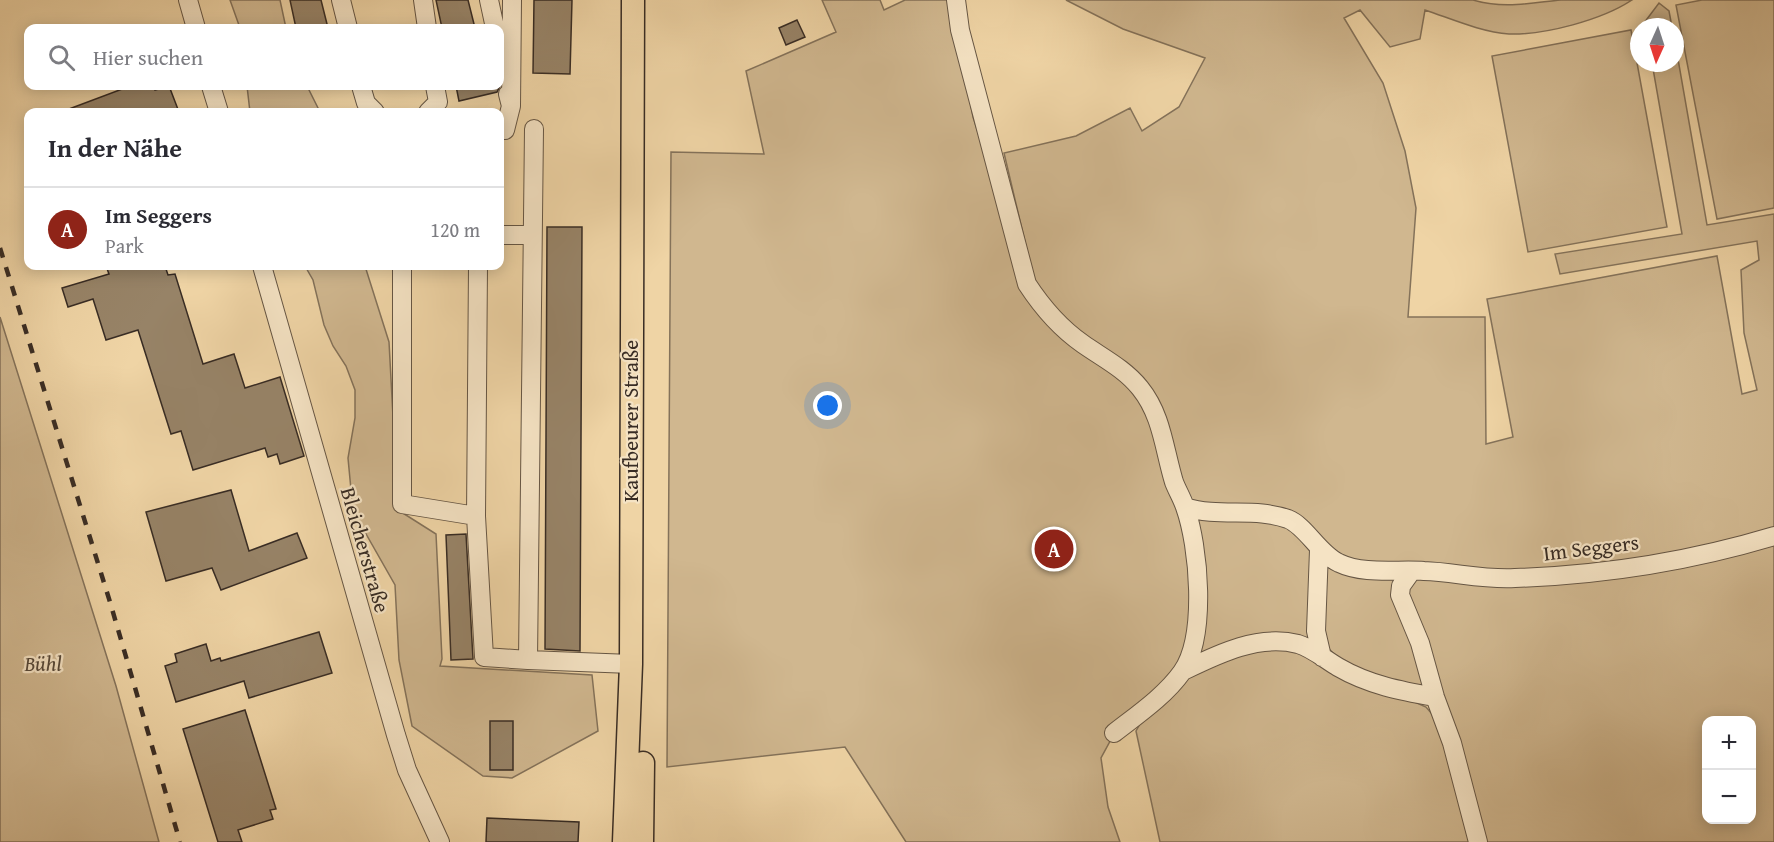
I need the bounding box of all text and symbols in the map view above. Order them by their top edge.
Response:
north arrow [1630,18,1684,72]
search box [24,24,504,90]
icon: search [45,41,78,74]
text: Hier suchen [93,41,203,73]
text: In der Nähe [48,128,182,167]
text: Im Seggers [105,199,212,231]
text: A [61,215,74,244]
text: 120 m [430,215,480,244]
text: Park [105,231,144,260]
street label: Kaufbeurer Straße [615,340,646,502]
your location [813,391,842,420]
street label: Bleicherstraße [333,484,398,616]
pin: A [1034,526,1074,572]
street label: Im Seggers [1541,526,1641,569]
park label: Bühl [23,648,62,679]
map controls [1702,716,1756,824]
button: + [1702,716,1756,770]
button: − [1702,770,1756,824]

